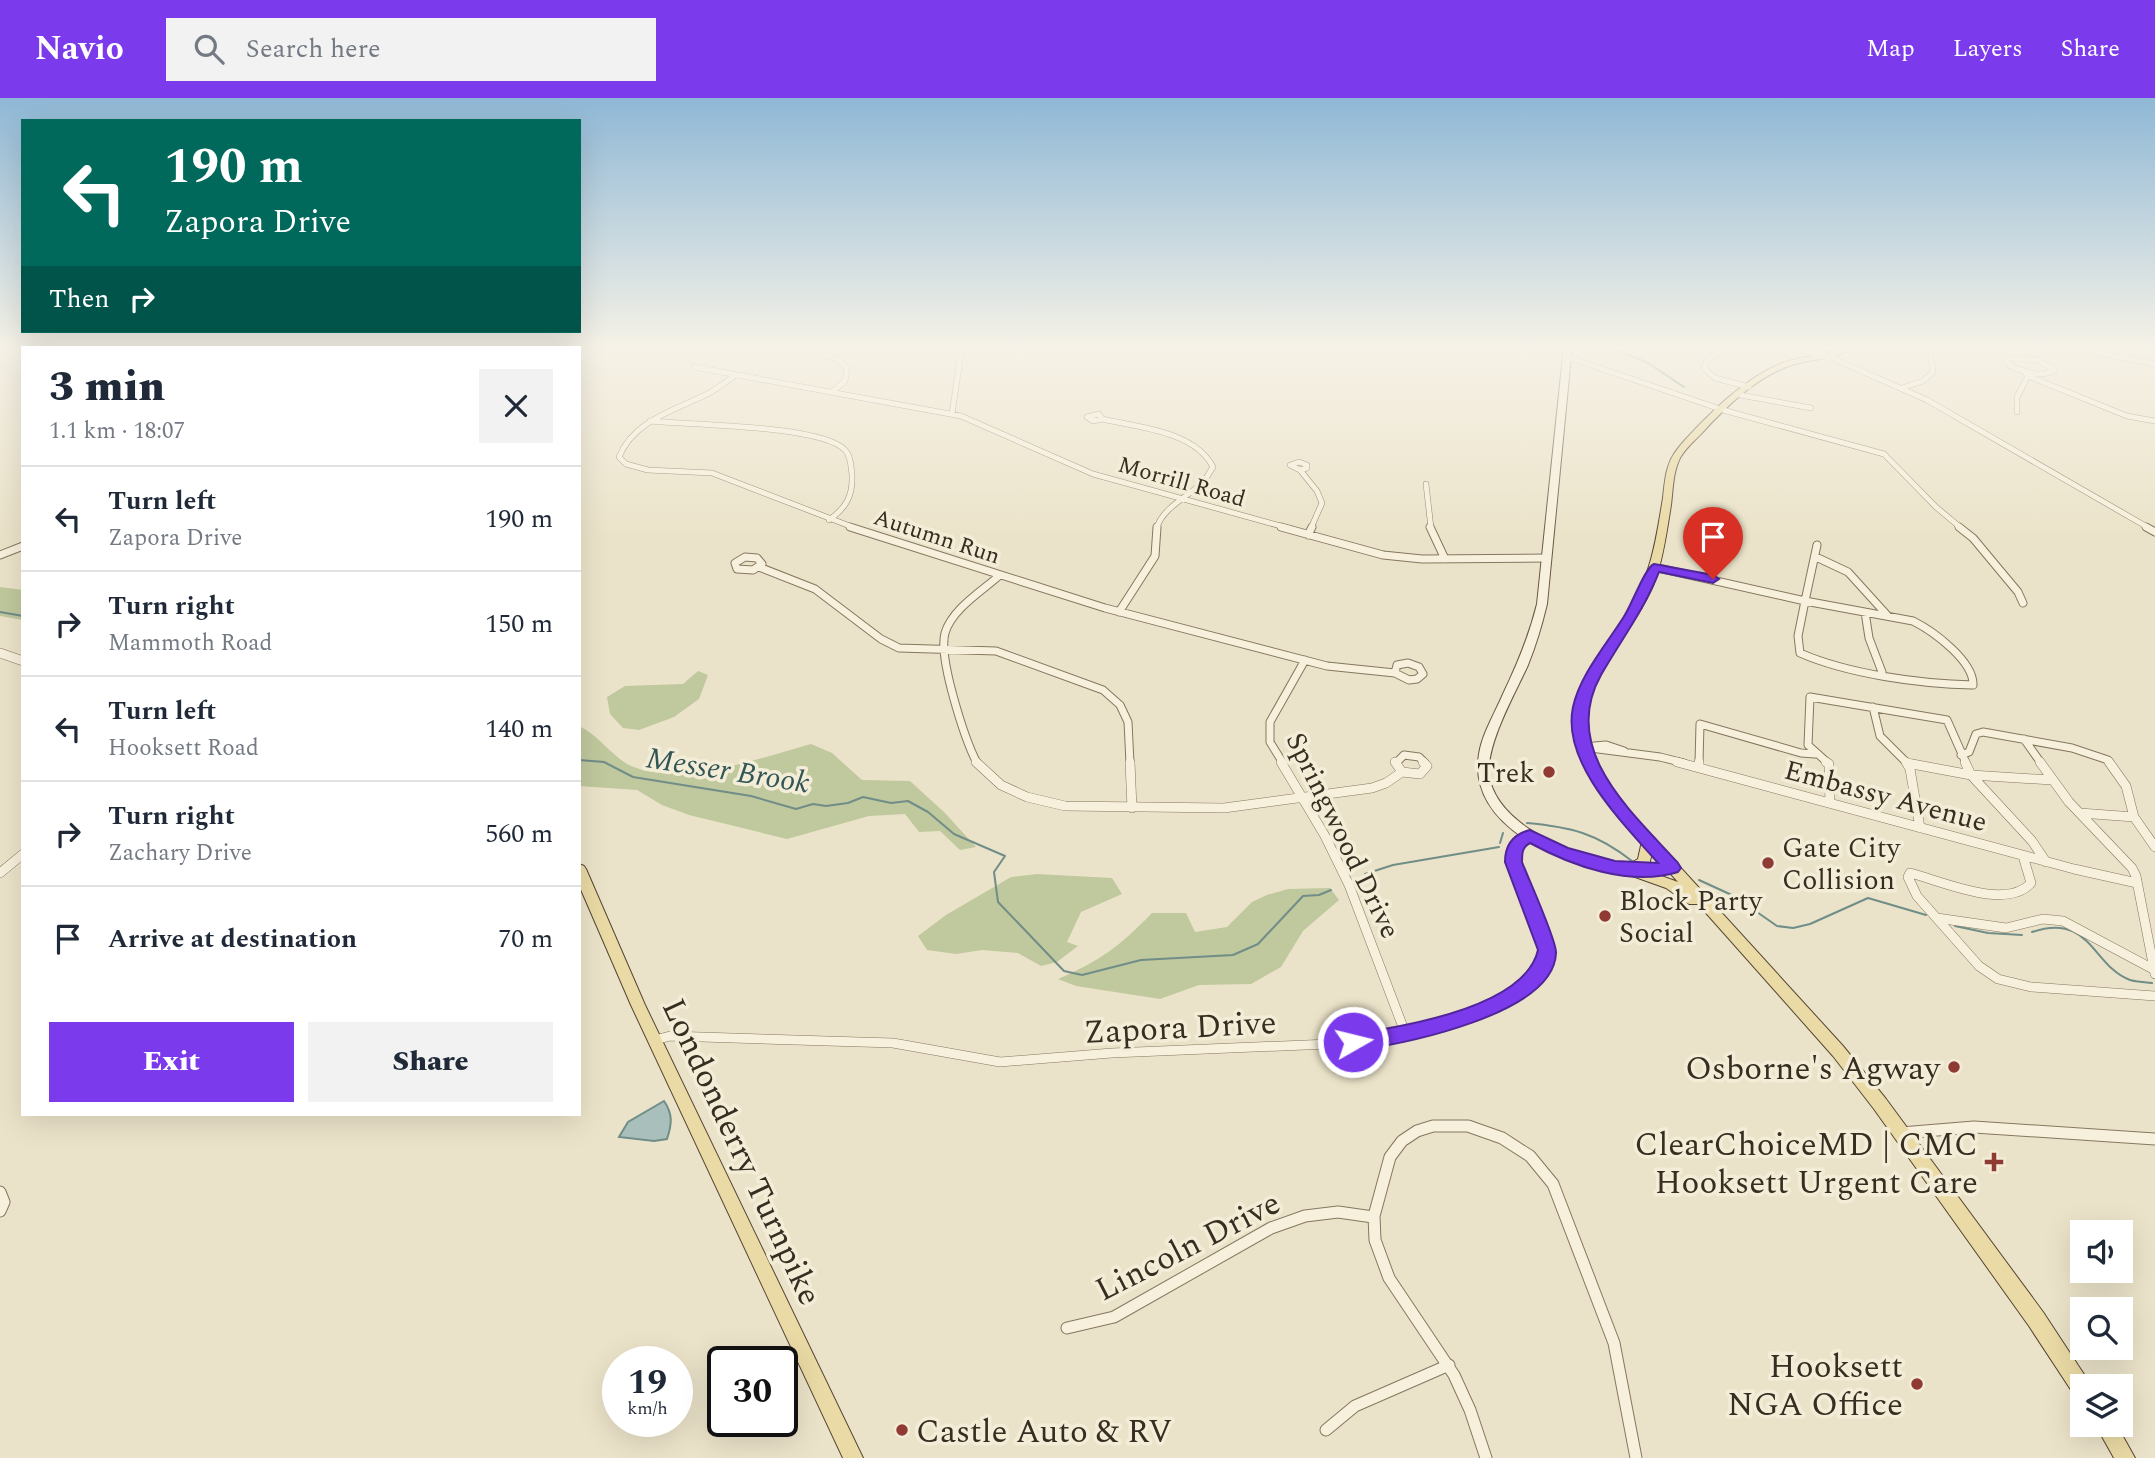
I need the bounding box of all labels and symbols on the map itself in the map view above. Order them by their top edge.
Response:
street label: Morrill Road [1114,448,1250,517]
street label: Autumn Run [869,501,1004,574]
pin [1683,507,1743,579]
street label: Springwood Drive [1274,725,1411,946]
water label: Messer Brook [643,735,813,807]
street label: Embassy Avenue [1779,749,1992,844]
place label: Trek [1477,752,1535,795]
marker: Trek [1541,764,1557,780]
place label: Gate City Collision [1782,827,1902,902]
marker: Gate City Collision [1760,855,1776,871]
place label: Block Party Social [1619,880,1764,955]
marker: Block Party Social [1597,908,1613,924]
street label: Londonderry Turnpike [648,990,834,1314]
street label: Zapora Drive [1083,998,1278,1058]
position arrow [1316,1005,1390,1079]
place label: Osborne's Agway [1685,1044,1941,1094]
marker: Osborne's Agway [1946,1059,1962,1075]
place label: ClearChoiceMD | CMC Hooksett Urgent Care [1635,1120,1978,1208]
marker: ClearChoiceMD | CMC Hooksett Urgent Care [1984,1152,2004,1172]
street label: Lincoln Drive [1087,1179,1289,1315]
place label: Hooksett NGA Office [1727,1342,1903,1430]
speed limit sign: 30 [707,1346,798,1437]
marker: Hooksett NGA Office [1909,1376,1925,1392]
place label: Castle Auto & RV [916,1407,1172,1457]
marker: Castle Auto & RV [894,1422,910,1438]

